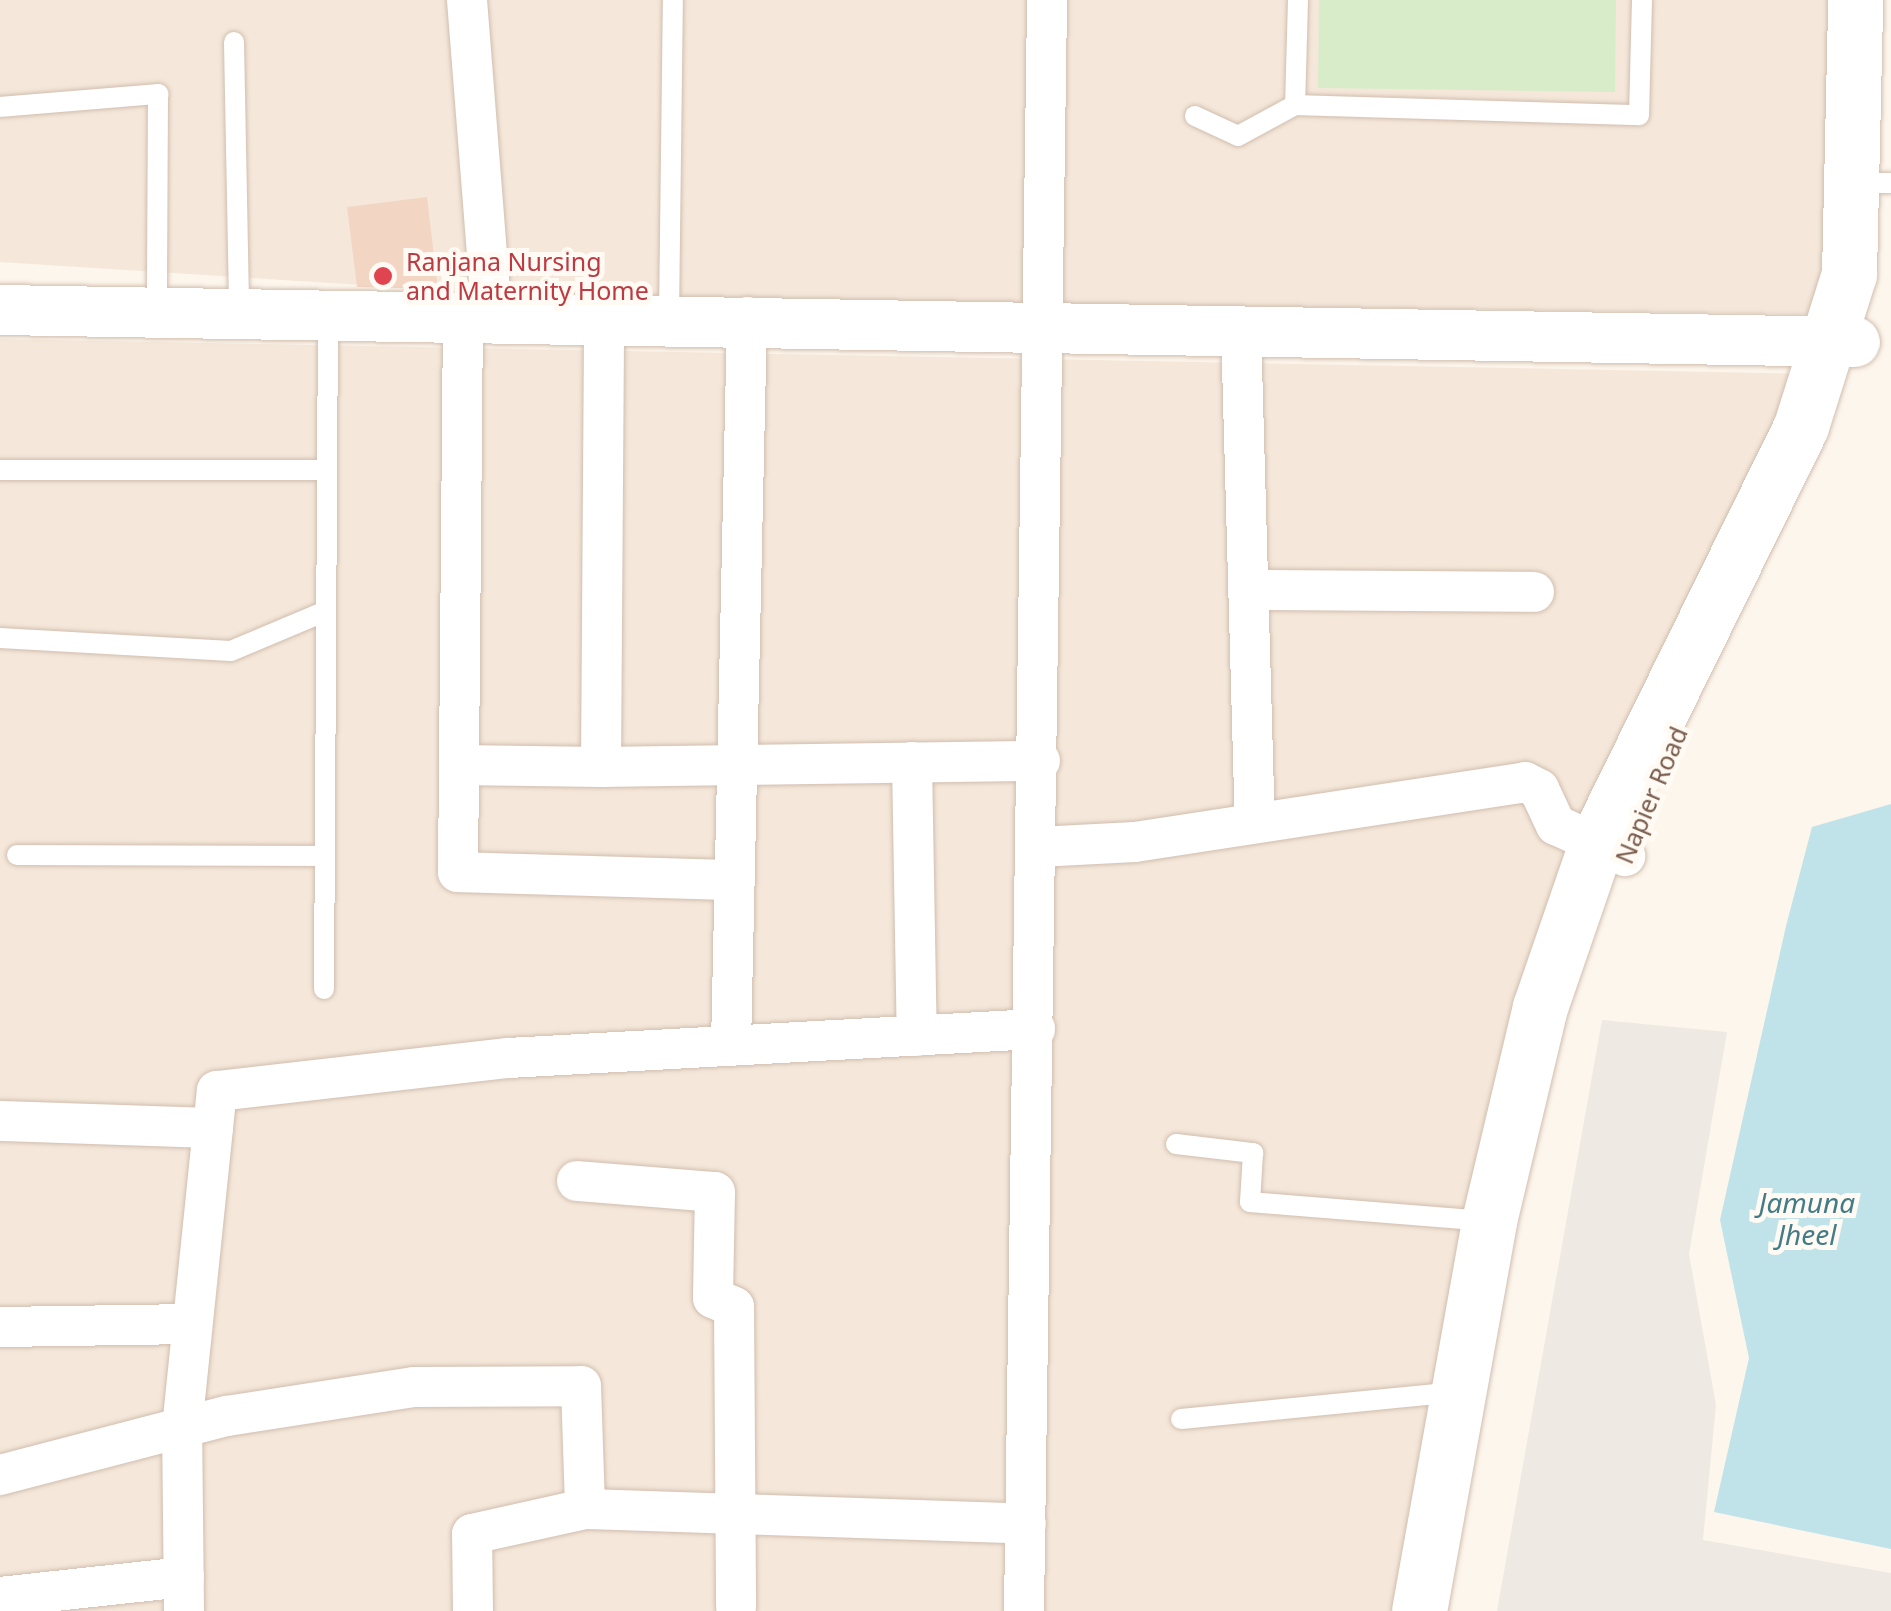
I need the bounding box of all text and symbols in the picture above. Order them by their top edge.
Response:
place label: Ranjana Nursing and Maternity Home [406,247,649,306]
marker: Ranjana Nursing and Maternity Home [370,263,396,289]
street label: Napier Road [1609,722,1693,868]
water label: Jamuna Jheel [1759,1185,1855,1251]

